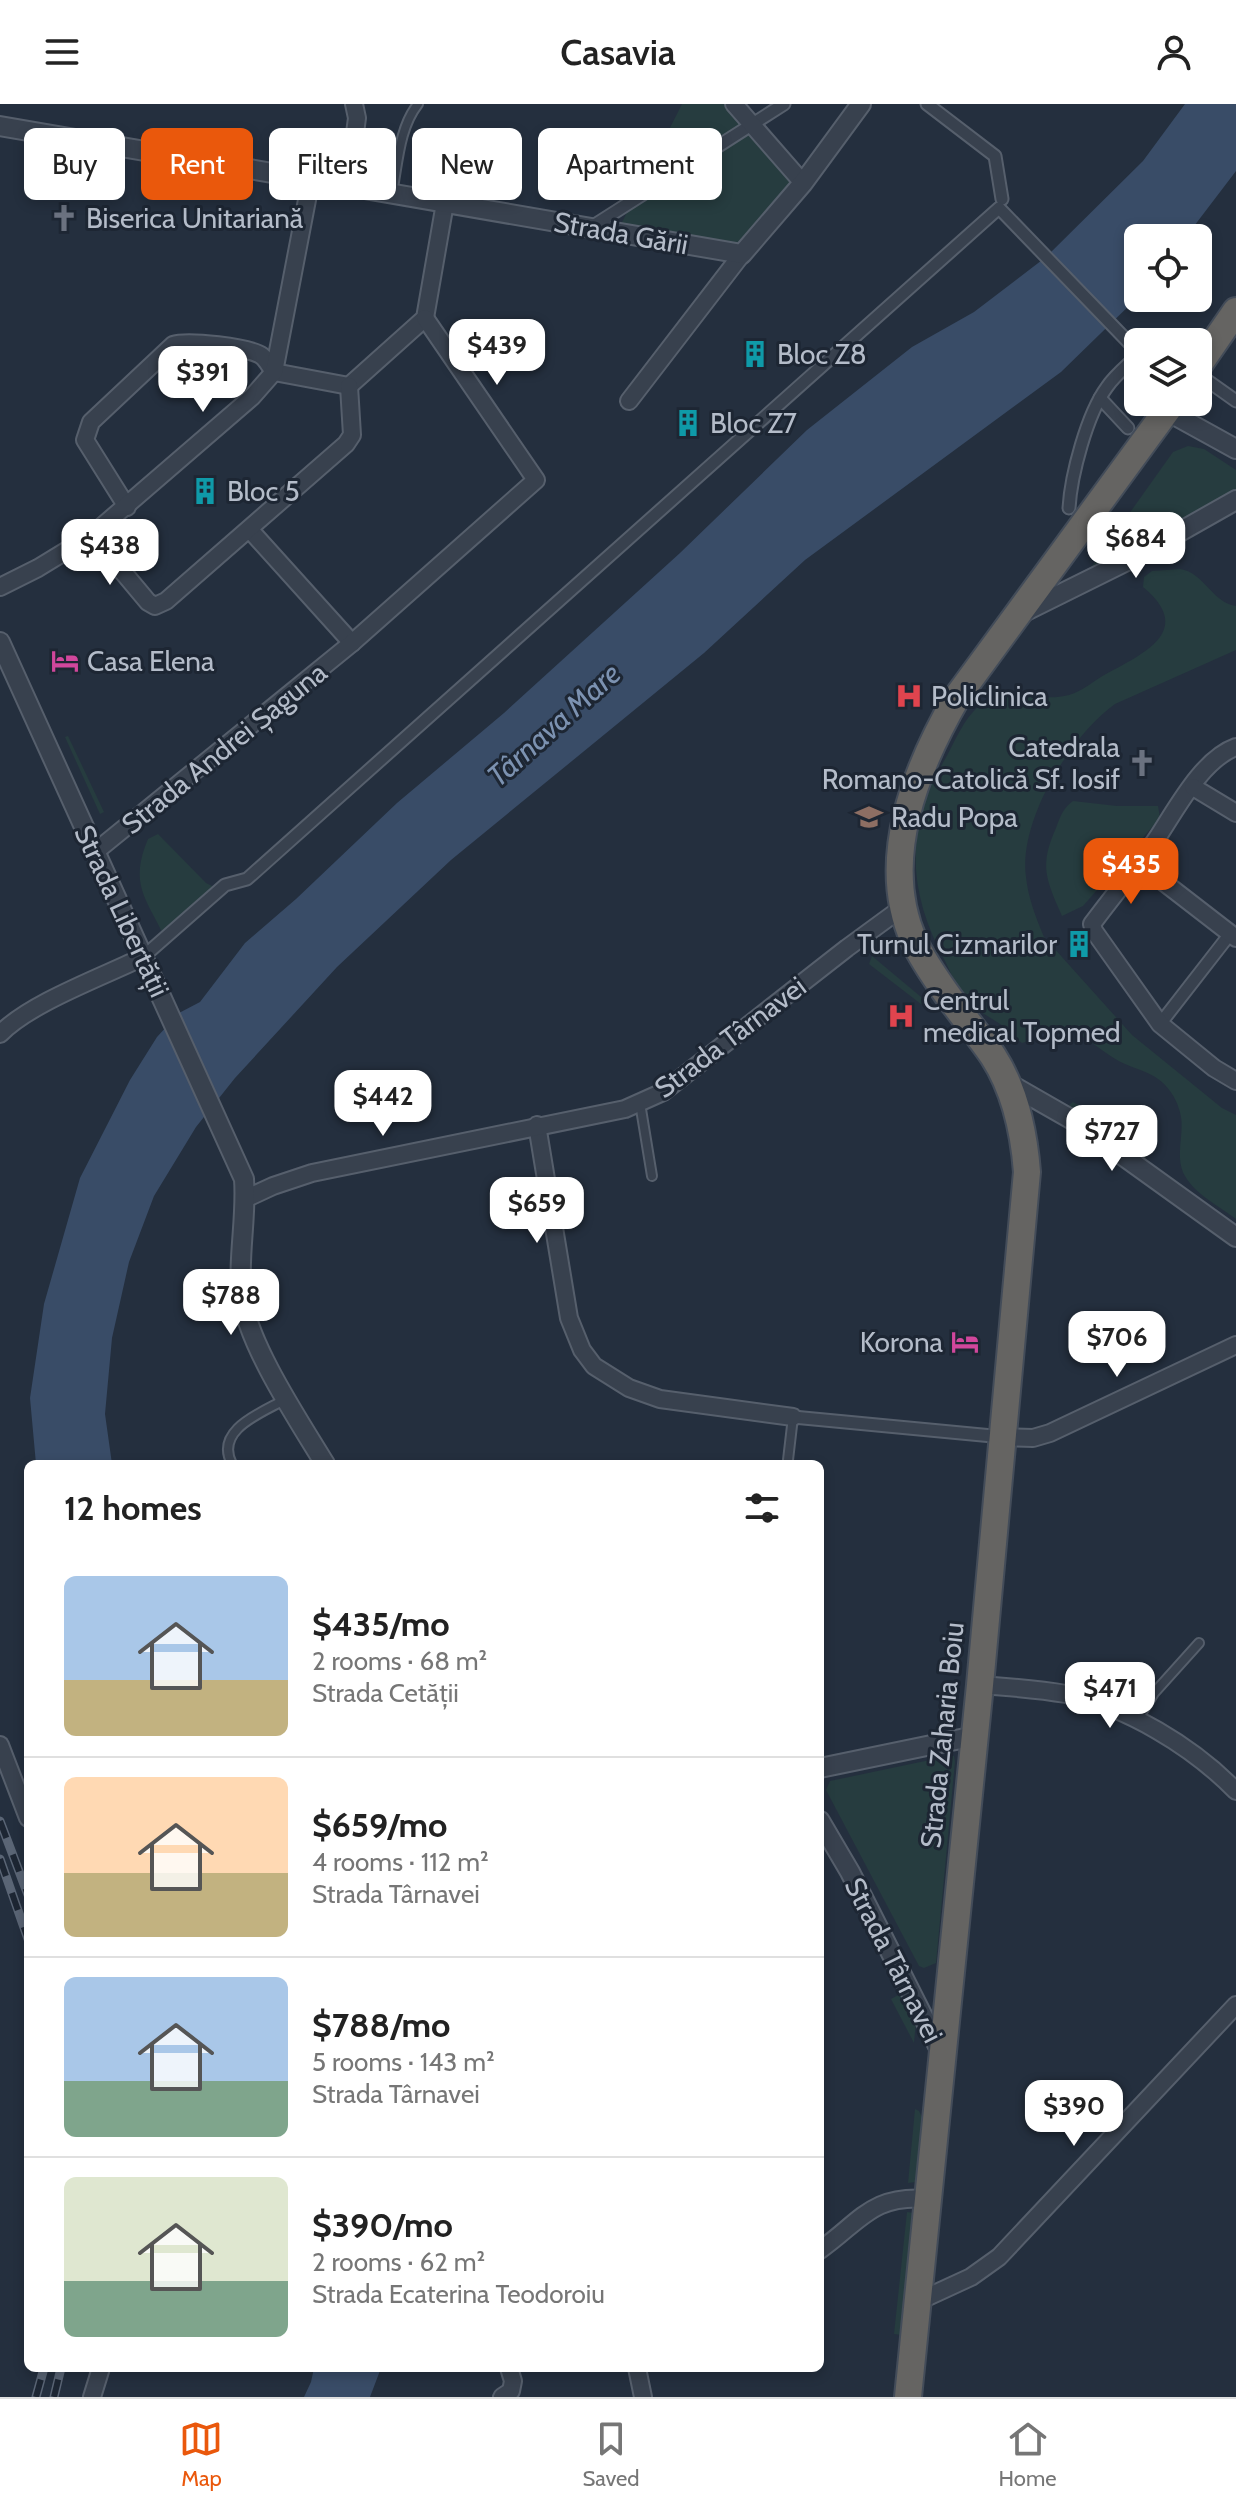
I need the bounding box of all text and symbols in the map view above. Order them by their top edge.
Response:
icon: menu [40,30,84,74]
text: Casavia [560,30,676,74]
icon: person [1152,30,1196,74]
chip: Buy [24,128,125,200]
chip: Rent [141,128,253,200]
chip: Filters [269,128,396,200]
chip: New [412,128,522,200]
chip: Apartment [538,128,722,200]
place label: Biserica Unitariană [86,201,304,235]
church icon: Biserica Unitariană [49,203,79,233]
street label: Strada Gării [551,204,691,262]
map controls [1124,224,1212,416]
button: locate [1124,224,1212,312]
pin: $439 [450,319,544,387]
button: layers [1124,328,1212,416]
text: $439 [467,329,527,361]
place label: Bloc Z8 [777,337,867,371]
building icon: Bloc Z8 [740,339,770,369]
pin: $391 [156,346,250,414]
text: $391 [176,356,230,388]
place label: Bloc Z7 [710,406,797,440]
building icon: Bloc Z7 [673,408,703,438]
place label: Bloc 5 [227,474,300,508]
building icon: Bloc 5 [190,476,220,506]
pin: $684 [1089,512,1183,580]
pin: $438 [63,519,157,587]
text: $684 [1105,522,1167,554]
text: $438 [80,529,140,561]
place label: Casa Elena [87,644,215,678]
hotel icon: Casa Elena [50,646,80,676]
street label: Strada Andrei Șaguna [115,655,334,842]
water label: Târnava Mare [479,655,628,794]
place label: Policlinica [931,679,1048,713]
hospital icon: Policlinica [894,681,924,711]
place label: Catedrala Romano-Catolică Sf. Iosif [822,730,1121,796]
church icon: Catedrala Romano-Catolică Sf. Iosif [1127,748,1157,778]
place label: Radu Popa [891,800,1018,834]
school or university icon: Radu Popa [854,802,884,832]
street label: Strada Libertății [66,820,177,1003]
pin: $435 [1084,838,1178,906]
text: $435 [1101,848,1161,880]
place label: Turnul Cizmarilor [857,927,1057,961]
building icon: Turnul Cizmarilor [1064,929,1094,959]
street label: Strada Târnavei [648,969,812,1105]
place label: Centrul medical Topmed [923,983,1121,1049]
hospital icon: Centrul medical Topmed [886,1001,916,1031]
pin: $442 [336,1070,430,1138]
text: $442 [352,1080,414,1112]
pin: $727 [1065,1105,1159,1173]
text: $727 [1084,1115,1140,1147]
pin: $659 [490,1177,584,1245]
text: $659 [508,1187,566,1219]
pin: $788 [184,1269,278,1337]
text: $788 [201,1279,261,1311]
pin: $706 [1070,1311,1164,1379]
text: $706 [1086,1321,1148,1353]
place label: Korona [860,1325,944,1359]
hotel icon: Korona [950,1327,980,1357]
icon: filters [740,1486,784,1530]
text: 12 homes [64,1487,202,1529]
text: $435/mo [312,1603,450,1645]
icon: home [128,1608,224,1704]
street label: Strada Zaharia Boiu [913,1620,971,1850]
text: 2 rooms · 68 m² [312,1645,487,1677]
pin: $471 [1063,1662,1157,1730]
text: $471 [1083,1672,1137,1704]
text: Strada Cetății [312,1677,459,1709]
text: $659/mo [312,1804,447,1846]
icon: home [128,1809,224,1905]
text: 4 rooms · 112 m² [312,1846,489,1878]
street label: Strada Târnavei [838,1872,950,2048]
text: Strada Târnavei [312,1878,480,1910]
text: $788/mo [312,2004,450,2046]
icon: home [128,2009,224,2105]
text: 5 rooms · 143 m² [312,2046,495,2078]
text: Strada Târnavei [312,2078,480,2110]
pin: $390 [1027,2080,1121,2148]
text: $390 [1043,2090,1105,2122]
text: $390/mo [312,2204,453,2246]
icon: home [128,2209,224,2305]
text: 2 rooms · 62 m² [312,2246,485,2278]
text: Strada Ecaterina Teodoroiu [312,2278,605,2310]
tab: Map [179,2417,223,2492]
tab: Saved [582,2417,640,2492]
tab: Home [999,2417,1056,2492]

